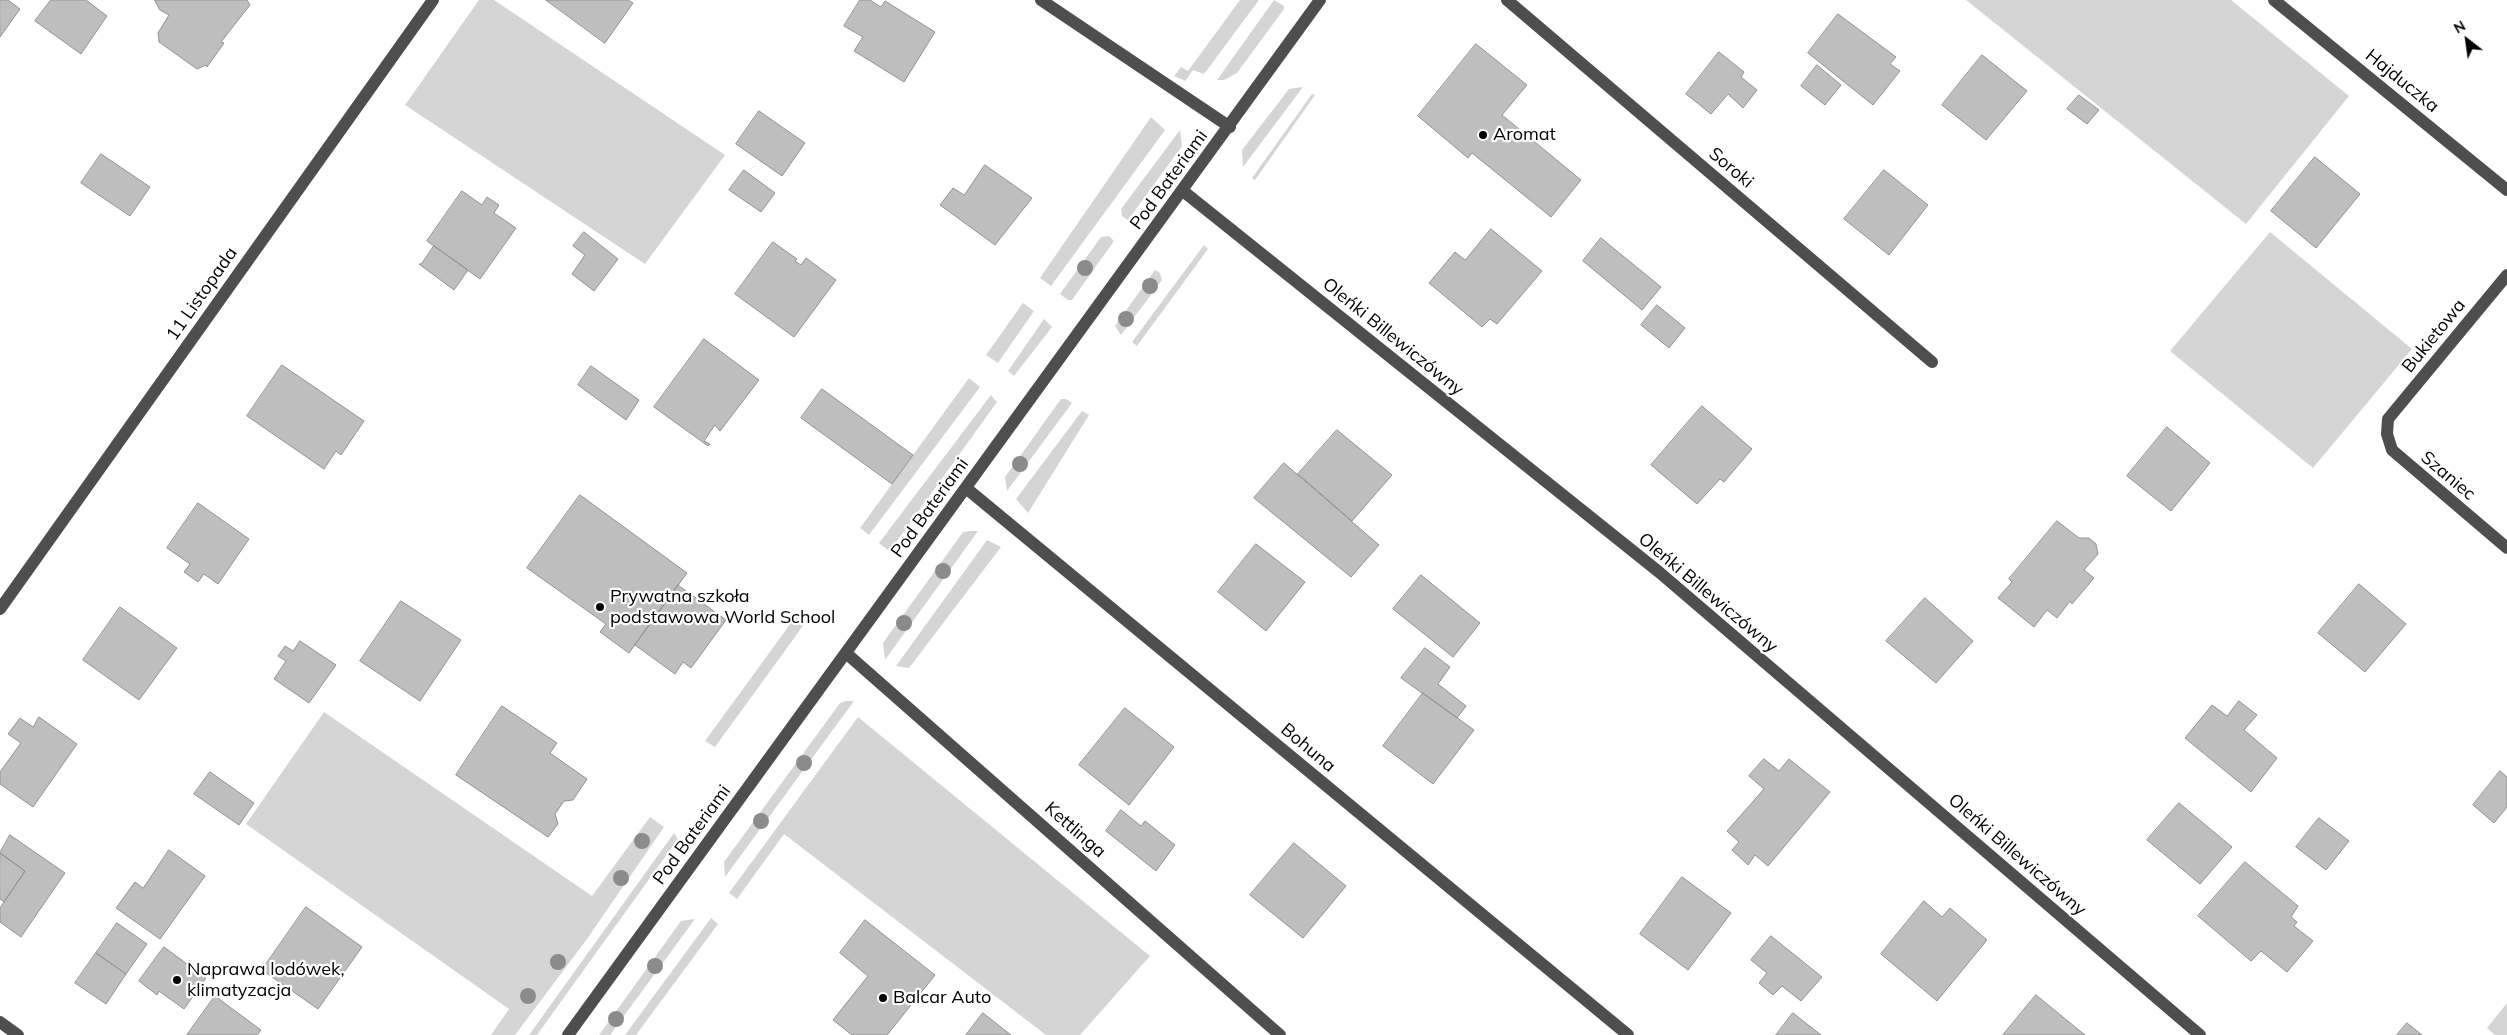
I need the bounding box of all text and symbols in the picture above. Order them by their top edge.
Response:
north arrow [2442,15,2492,65]
text: N [2450,17,2469,37]
street label: Hajduczka [2361,45,2443,117]
place label: Aromat [1493,124,1556,146]
street label: Pod Bateriami [1126,126,1212,234]
marker: Aromat [1477,129,1489,141]
street label: Soroki [1704,143,1758,193]
street label: 11 Listopada [162,243,242,345]
street label: Oleńki Billewiczówny [1318,273,1468,401]
street label: Bukietowa [2398,295,2470,377]
street label: Szaniec [2416,447,2480,505]
street label: Pod Bateriami [887,454,973,562]
street label: Oleńki Billewiczówny [1634,528,1782,658]
place label: Prywatna szkoła podstawowa World School [610,586,835,628]
marker: Prywatna szkoła podstawowa World School [594,601,606,613]
street label: Bohuna [1276,719,1340,777]
street label: Pod Bateriami [649,781,735,889]
street label: Oleńki Billewiczówny [1944,789,2090,921]
street label: Kettlinga [1040,798,1110,862]
place label: Naprawa lodówek, klimatyzacja [187,959,345,1002]
marker: Naprawa lodówek, klimatyzacja [171,974,183,986]
place label: Balcar Auto [893,987,991,1009]
marker: Balcar Auto [877,992,889,1004]

